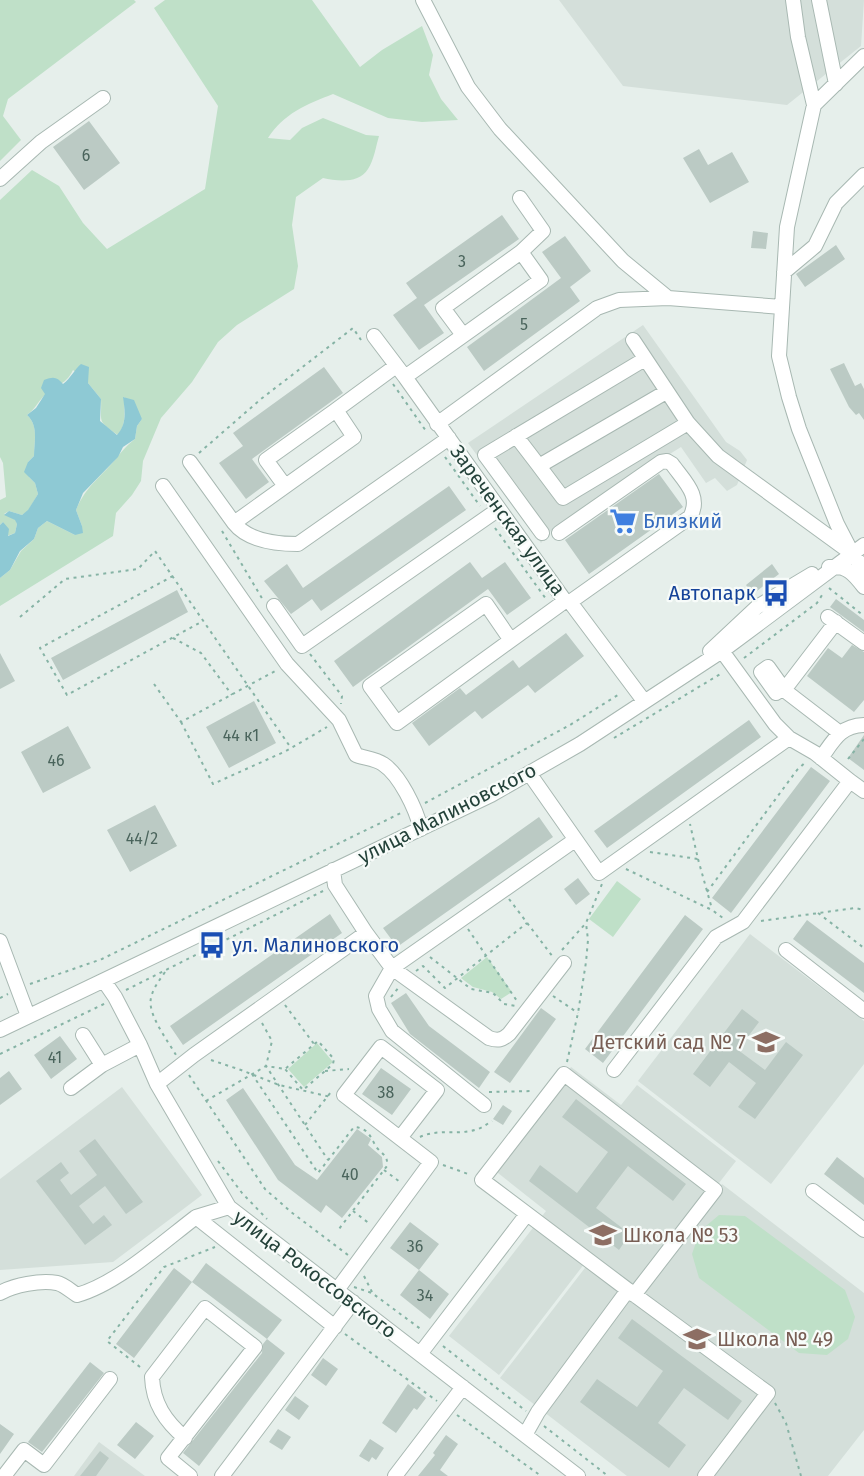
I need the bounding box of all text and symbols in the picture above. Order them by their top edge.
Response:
house number: 6 [82,146,90,165]
house number: 3 [458,252,466,271]
house number: 5 [520,315,528,334]
street label: Зареченская улица [445,440,571,600]
supermarket icon: Близкий [608,506,638,536]
place label: Близкий [643,509,722,533]
bus stop icon: Автопарк [761,578,791,608]
place label: Автопарк [669,581,757,605]
house number: 44 к1 [223,726,259,745]
house number: 46 [47,751,65,770]
street label: улица Малиновского [354,758,540,868]
house number: 44/2 [126,829,158,848]
bus stop icon: ул. Малиновского [197,930,227,960]
place label: ул. Малиновского [232,933,399,957]
school or university icon: Детский сад № 7 [751,1027,781,1057]
place label: Детский сад № 7 [591,1030,746,1054]
house number: 41 [48,1048,62,1067]
house number: 38 [378,1083,395,1102]
house number: 40 [341,1165,359,1184]
street label: улица Рокоссовского [229,1205,401,1343]
school or university icon: Школа № 53 [588,1220,618,1250]
place label: Школа № 53 [623,1223,738,1247]
house number: 36 [407,1237,423,1256]
house number: 34 [417,1286,434,1305]
school or university icon: Школа № 49 [682,1324,712,1354]
place label: Школа № 49 [717,1327,833,1351]

